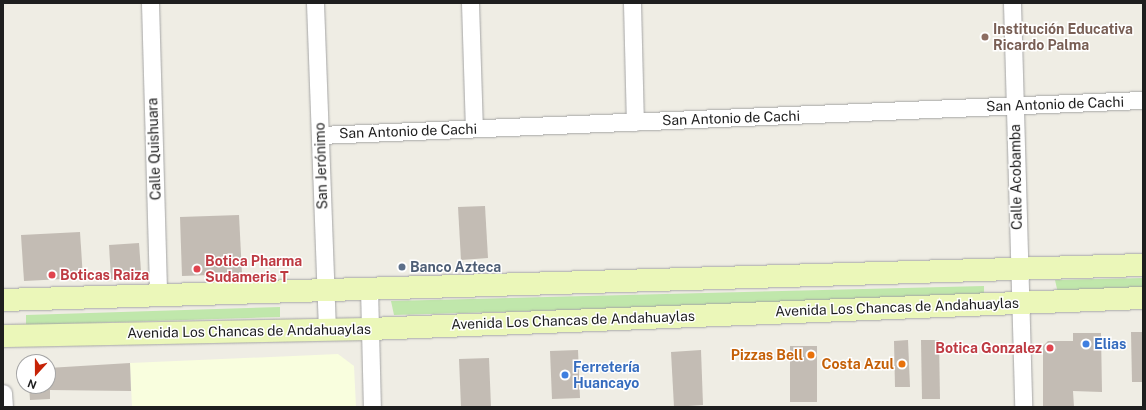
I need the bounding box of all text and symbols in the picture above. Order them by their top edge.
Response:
place label: Institución Educativa Ricardo Palma [993,21,1133,54]
marker: Institución Educativa Ricardo Palma [980,32,990,42]
street label: San Antonio de Cachi [986,93,1124,115]
street label: Calle Quishuara [144,97,164,201]
street label: San Antonio de Cachi [662,107,800,129]
street label: San Antonio de Cachi [339,120,477,142]
street label: San Jerónimo [311,122,331,210]
street label: Calle Acobamba [1007,124,1025,230]
place label: Botica Pharma Sudameris T [205,253,302,286]
place label: Banco Azteca [410,259,501,275]
marker: Banco Azteca [397,262,407,272]
marker: Botica Pharma Sudameris T [192,264,202,274]
place label: Boticas Raiza [60,267,149,283]
marker: Boticas Raiza [47,270,57,280]
street label: Avenida Los Chancas de Andahuaylas [775,294,1019,320]
street label: Avenida Los Chancas de Andahuaylas [451,307,695,333]
street label: Avenida Los Chancas de Andahuaylas [127,320,371,342]
place label: Elias [1094,336,1126,352]
marker: Elias [1081,339,1091,349]
place label: Botica Gonzalez [935,340,1042,356]
marker: Botica Gonzalez [1045,343,1055,353]
place label: Pizzas Bell [731,347,803,363]
marker: Pizzas Bell [806,350,816,360]
north arrow [16,354,56,394]
place label: Costa Azul [822,356,894,372]
place label: Ferretería Huancayo [573,359,640,392]
marker: Costa Azul [897,359,907,369]
marker: Ferretería Huancayo [560,370,570,380]
text: N [26,377,38,391]

